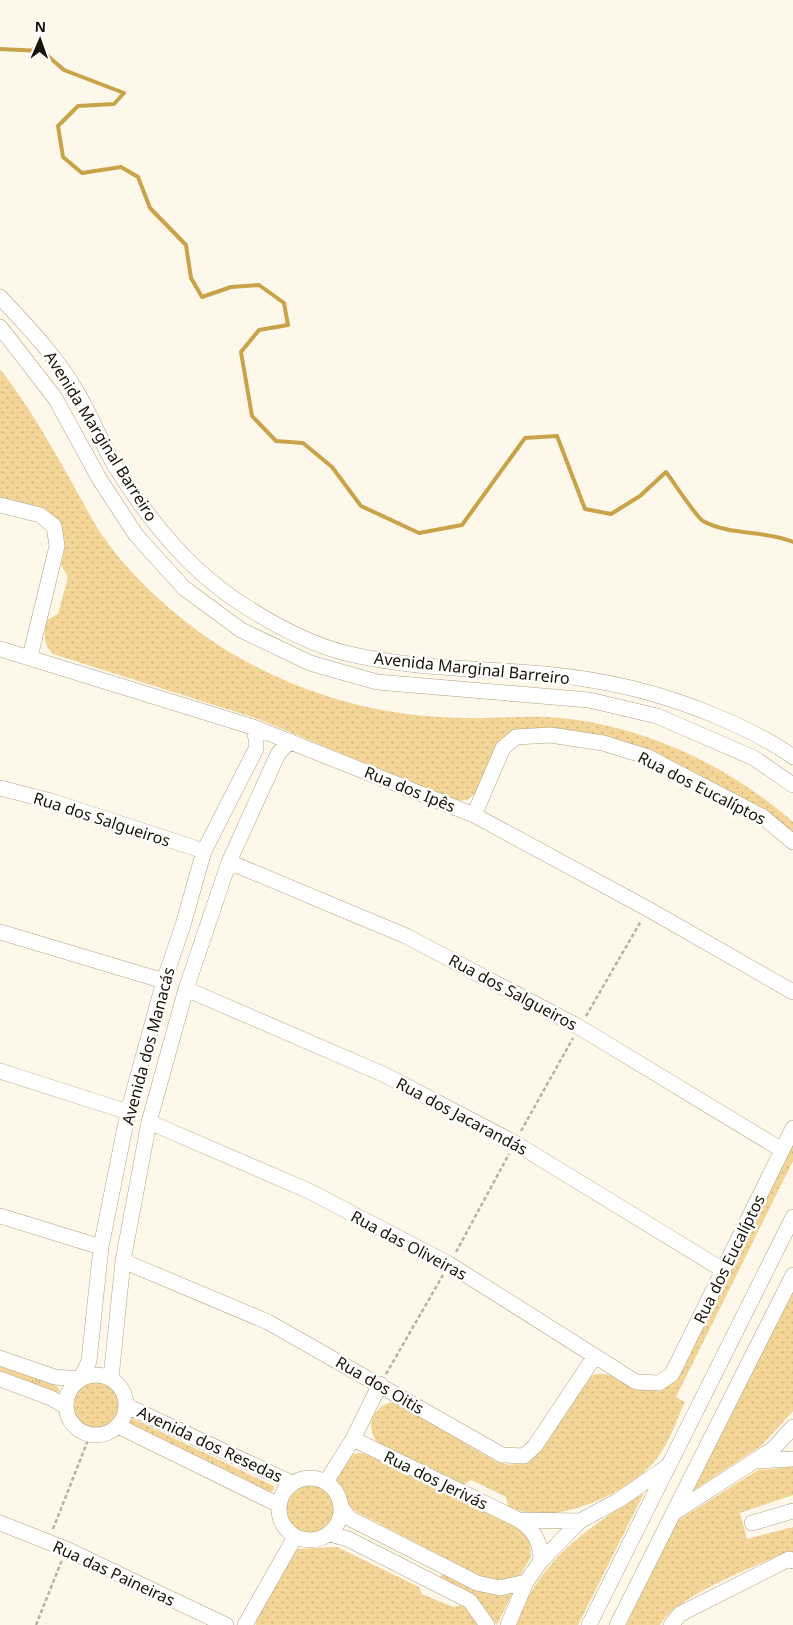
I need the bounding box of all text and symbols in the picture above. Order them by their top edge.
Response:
north arrow [15,15,65,65]
text: N [34,17,46,36]
street label: Avenida Marginal Barreiro [40,347,162,525]
street label: Avenida Marginal Barreiro [373,647,571,689]
street label: Rua dos Eucalíptos [634,746,770,830]
street label: Rua dos Ipês [361,761,459,817]
street label: Rua dos Salgueiros [31,786,173,852]
street label: Rua dos Salgueiros [445,949,581,1035]
street label: Avenida dos Manacás [116,965,180,1127]
street label: Rua dos Jacarandás [392,1072,532,1160]
street label: Rua dos Eucalíptos [688,1191,770,1327]
street label: Rua das Oliveiras [347,1205,471,1285]
street label: Rua dos Oitis [332,1351,428,1419]
street label: Avenida dos Resedas [134,1401,286,1487]
street label: Rua dos Jerivás [380,1445,492,1515]
street label: Rua das Paineiras [49,1535,179,1611]

